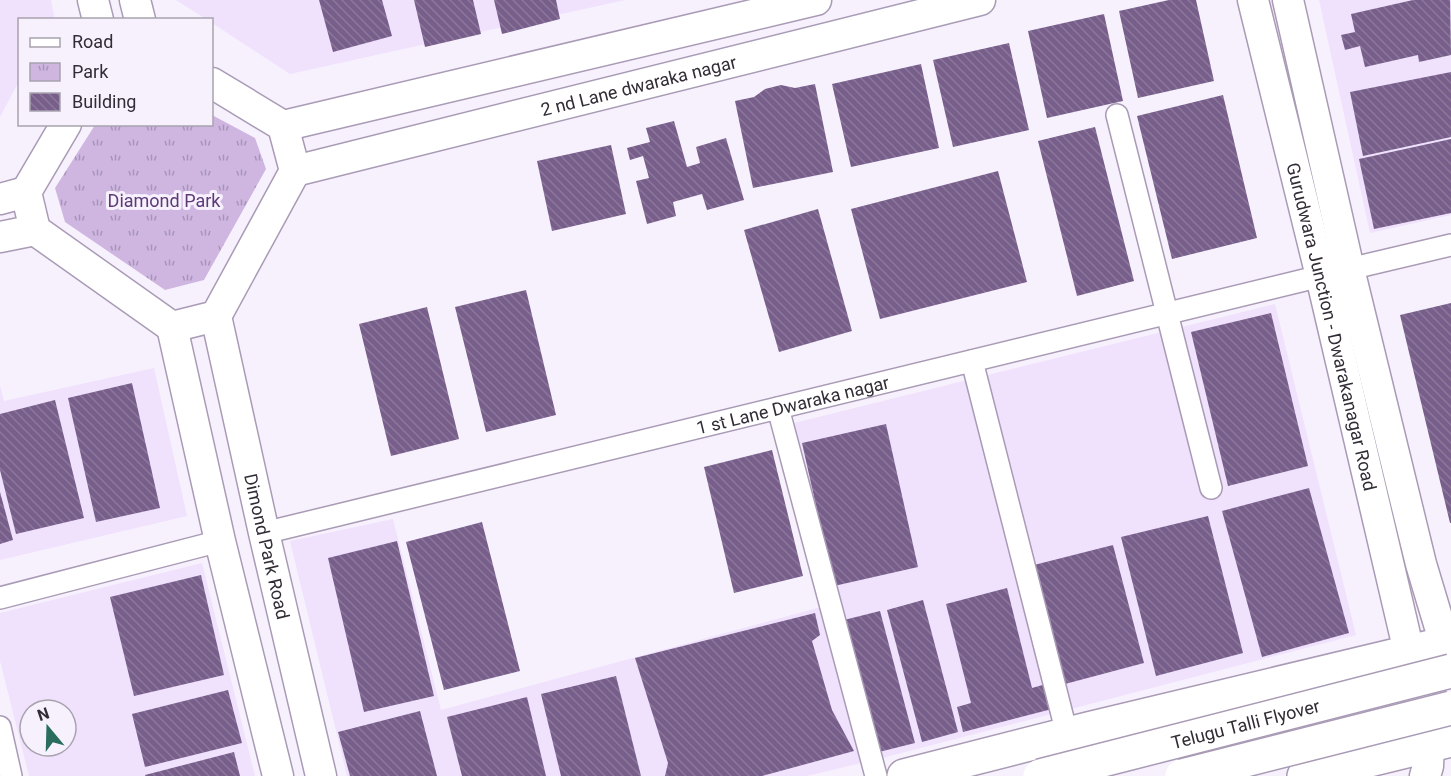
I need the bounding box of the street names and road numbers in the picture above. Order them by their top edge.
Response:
street label: 2 nd Lane dwaraka nagar [538,51,738,120]
street label: Gurudwara Junction - Dwarakanagar Road [1283,160,1381,493]
street label: 1 st Lane Dwaraka nagar [694,371,891,438]
street label: Dimond Park Road [241,471,294,621]
street label: Telugu Talli Flyover [1169,695,1322,753]

